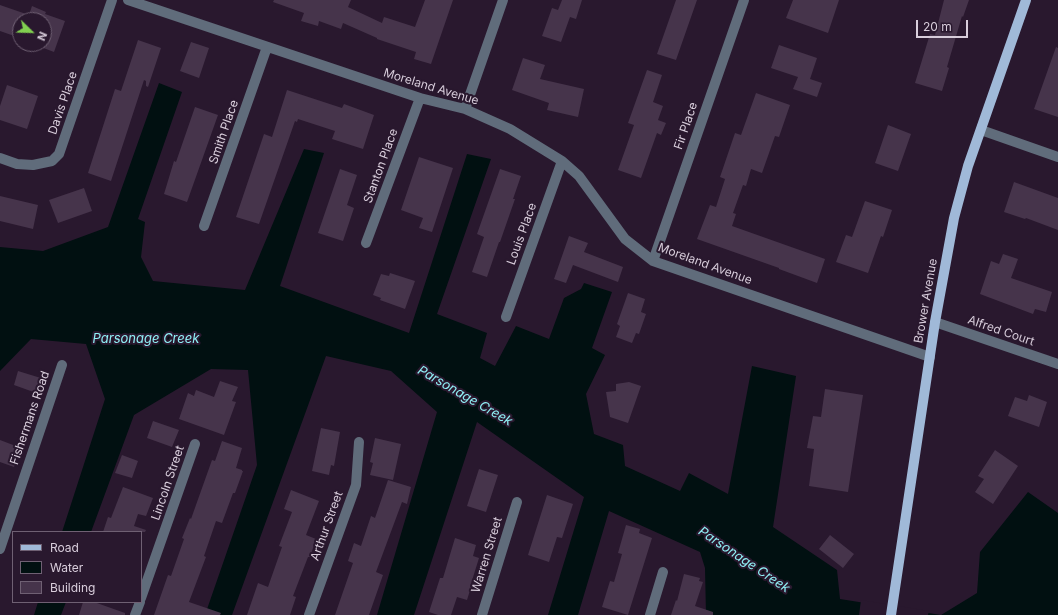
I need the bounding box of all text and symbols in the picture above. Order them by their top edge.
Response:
north arrow [12,12,52,52]
scale bar [918,12,970,38]
text: 20 m [923,19,952,34]
text: N [34,30,50,43]
street label: Moreland Avenue [382,66,480,108]
street label: Davis Place [45,70,81,136]
street label: Smith Place [206,98,242,166]
street label: Fir Place [671,100,701,152]
street label: Stanton Place [361,127,401,205]
street label: Louis Place [504,201,540,267]
street label: Moreland Avenue [656,240,754,288]
street label: Brower Avenue [911,258,941,344]
street label: Alfred Court [966,313,1036,349]
water label: Parsonage Creek [93,331,199,347]
water label: Parsonage Creek [415,363,515,429]
street label: Fishermans Road [7,369,53,467]
street label: Lincoln Street [148,444,188,522]
street label: Arthur Street [308,489,346,563]
street label: Warren Street [469,515,505,595]
water label: Parsonage Creek [695,524,793,596]
legend [12,531,142,603]
text: Road [50,540,79,555]
text: Water [50,560,83,575]
text: Building [50,580,95,595]

